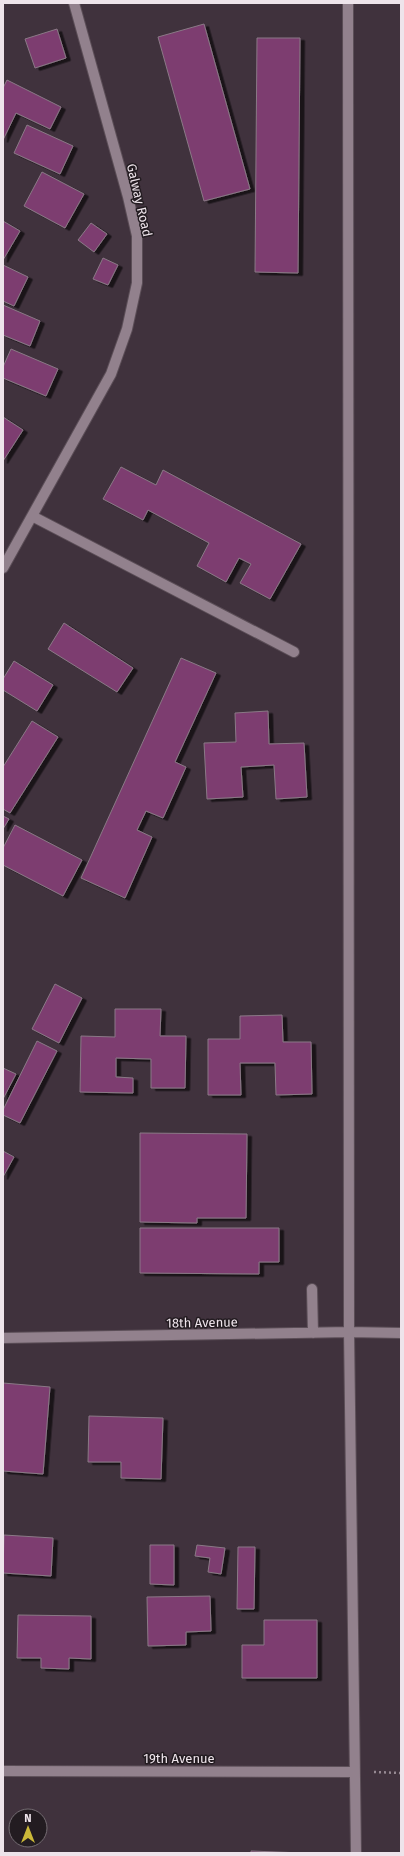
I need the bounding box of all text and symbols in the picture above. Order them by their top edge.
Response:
street label: Galway Road [124,162,155,238]
street label: 18th Avenue [166,1314,238,1331]
street label: 19th Avenue [143,1751,215,1766]
north arrow [8,1808,48,1848]
text: N [24,1812,32,1825]

